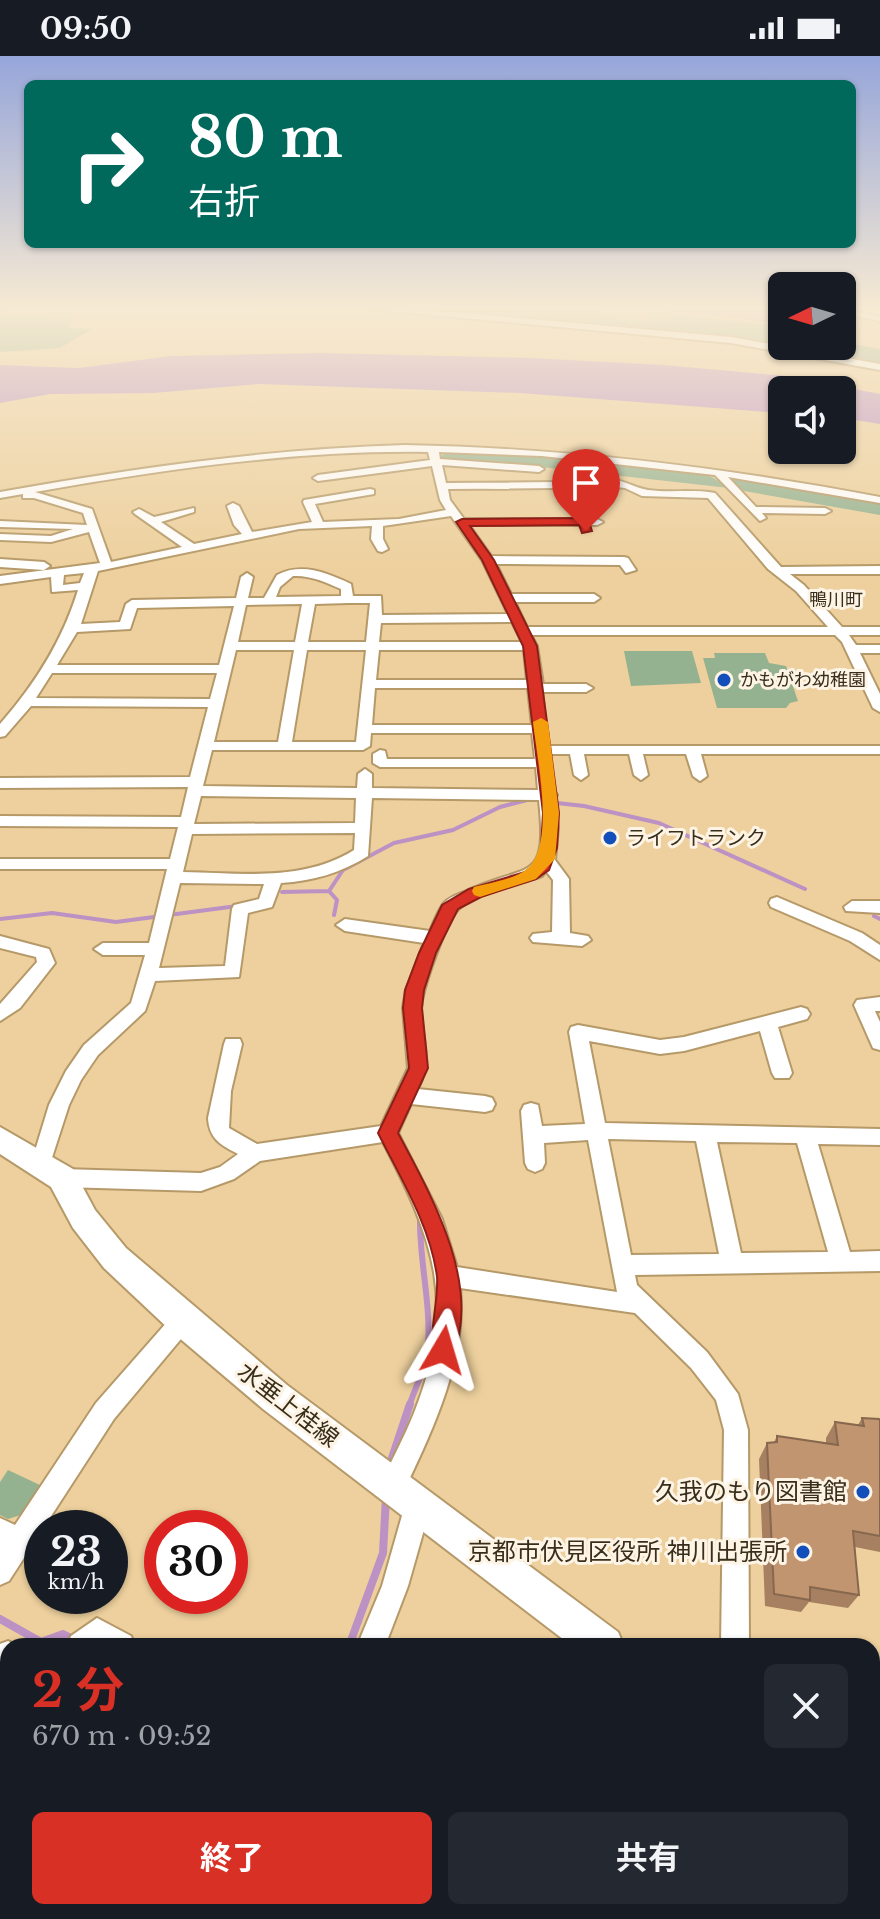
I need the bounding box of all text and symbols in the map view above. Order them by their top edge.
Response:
text: 09:50 [40,10,132,47]
text: 80 m [188,103,343,172]
icon: right [56,112,160,216]
text: 右折 [188,179,260,224]
north arrow [768,272,856,360]
map controls [768,272,856,464]
button: sound [768,376,856,464]
pin [552,449,620,531]
icon: arrive [564,461,608,505]
district label: 鴨川町 [809,589,863,611]
place label: かもがわ幼稚園 [740,669,866,691]
marker: かもがわ幼稚園 [715,671,733,689]
place label: ライフトランク [626,826,766,850]
marker: ライフトランク [601,829,619,847]
position arrow [401,1308,485,1392]
street label: 水垂上桂線 [232,1356,345,1453]
place label: 久我のもり図書館 [655,1477,847,1506]
marker: 久我のもり図書館 [854,1483,872,1501]
speed limit sign: 30 [144,1510,248,1614]
text: 23 [50,1527,102,1577]
place label: 京都市伏見区役所 神川出張所 [468,1537,787,1566]
marker: 京都市伏見区役所 神川出張所 [794,1543,812,1561]
text: km/h [48,1570,104,1594]
text: 2 分 [32,1660,124,1720]
button: close [764,1664,848,1748]
text: 670 m · 09:52 [32,1720,212,1752]
button: 終了 [32,1812,432,1904]
button: 共有 [448,1812,848,1904]

